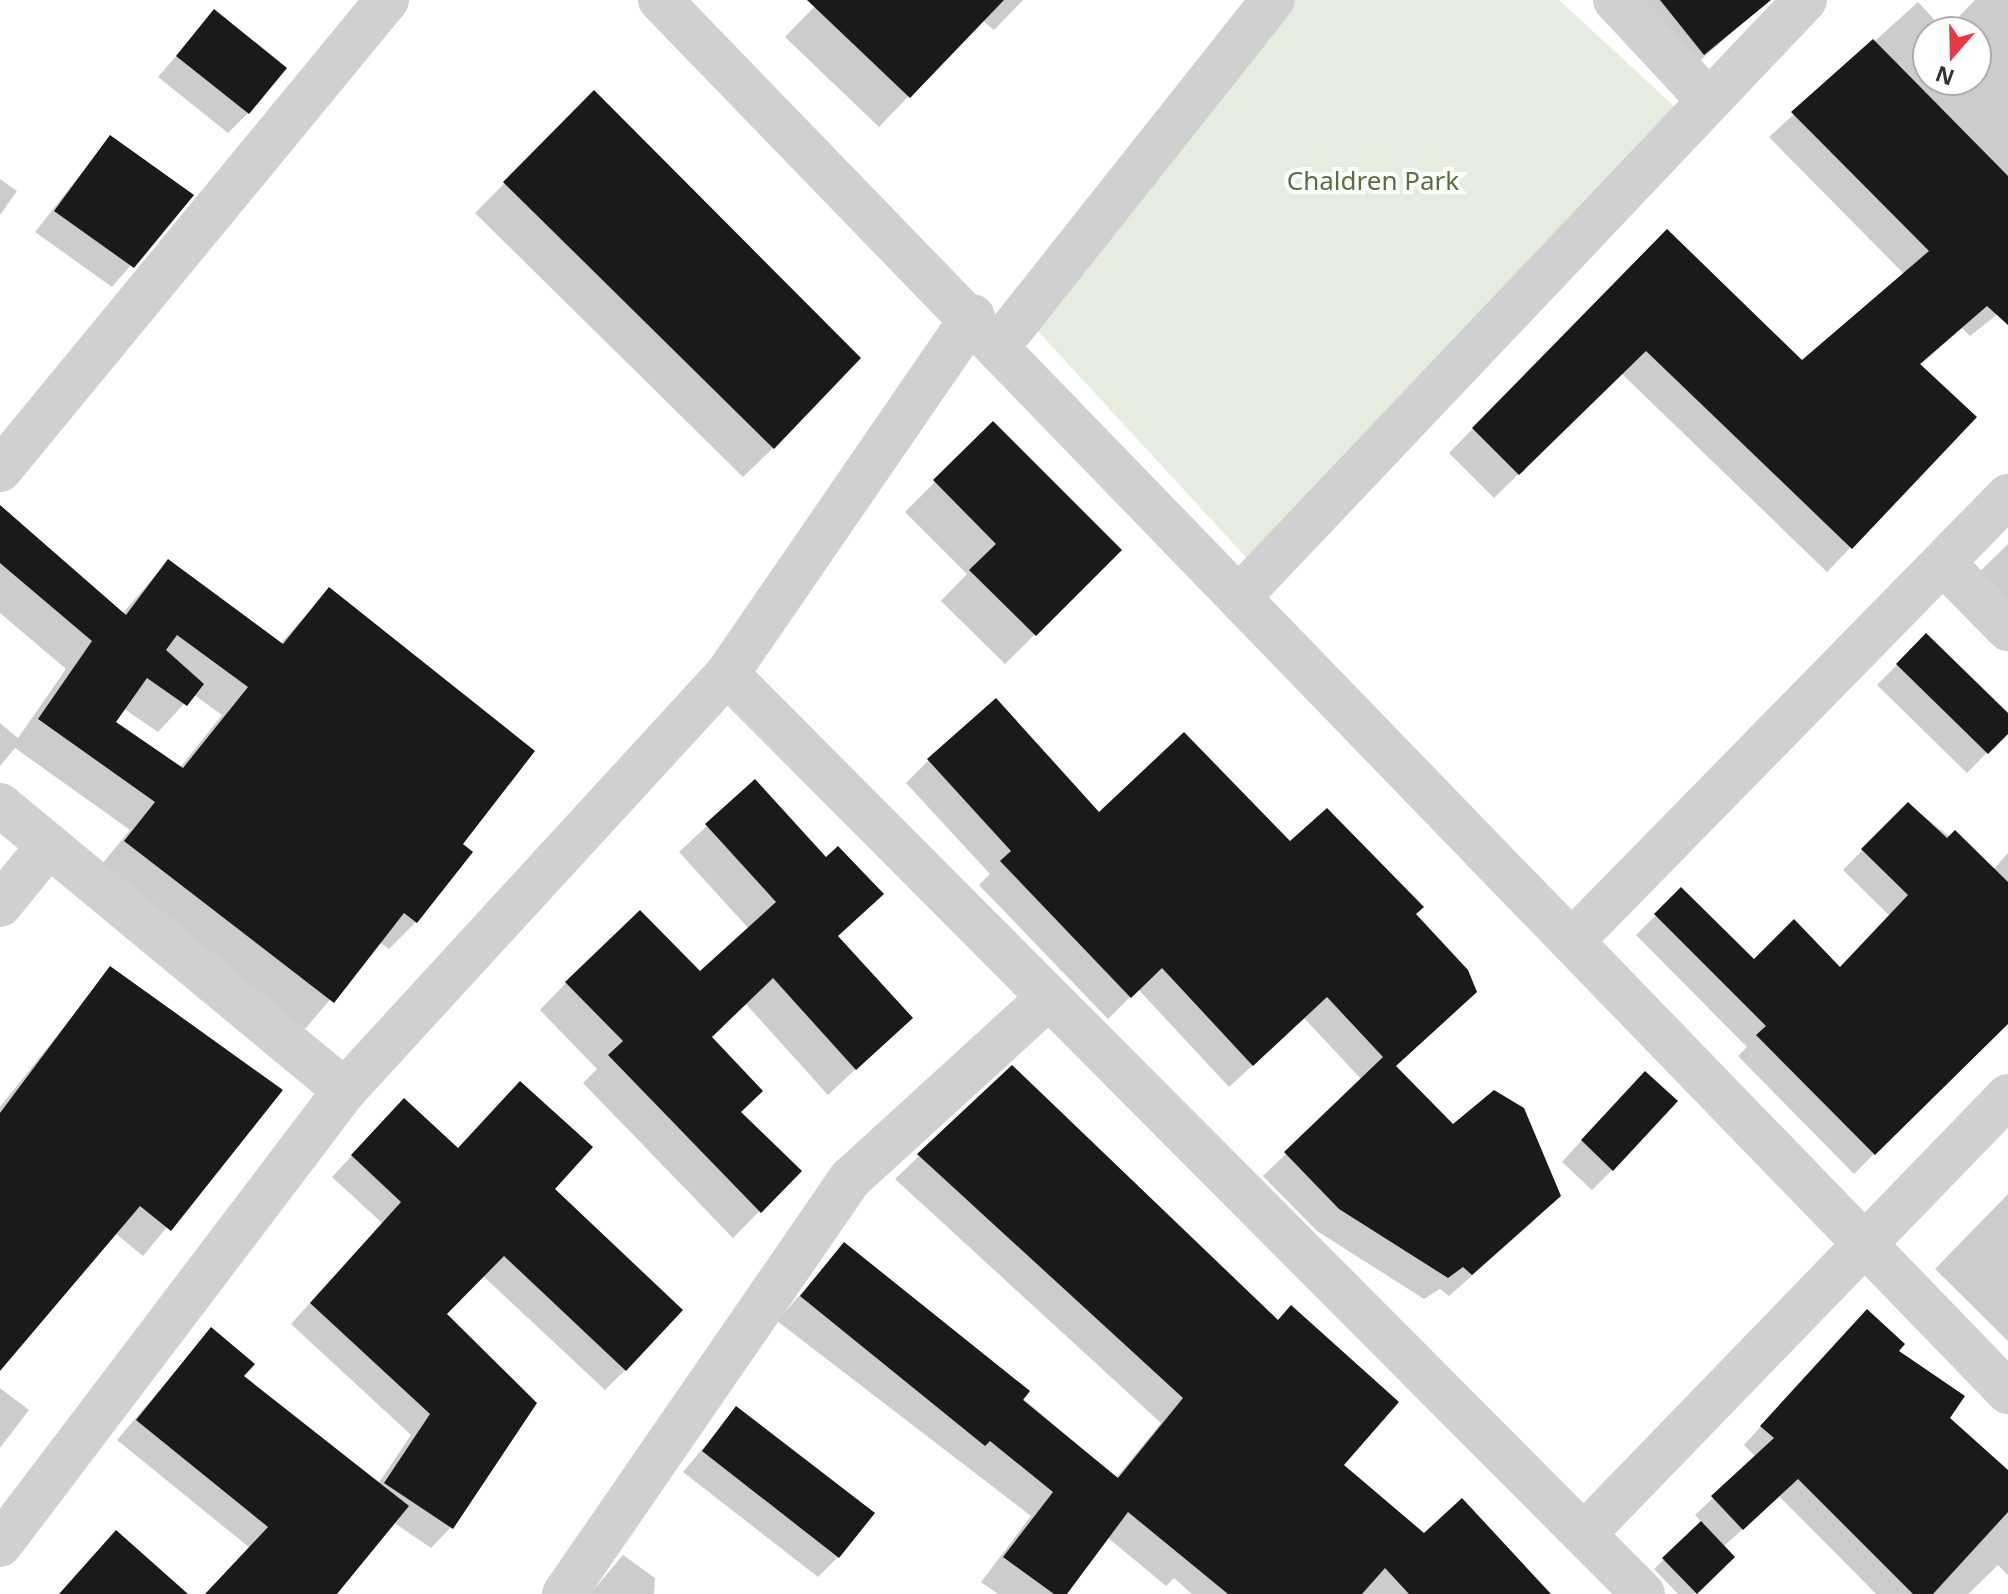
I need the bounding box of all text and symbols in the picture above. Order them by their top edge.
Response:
north arrow [1912,16,1992,96]
text: N [1931,60,1958,94]
park label: Chaldren Park [1287,165,1459,197]

